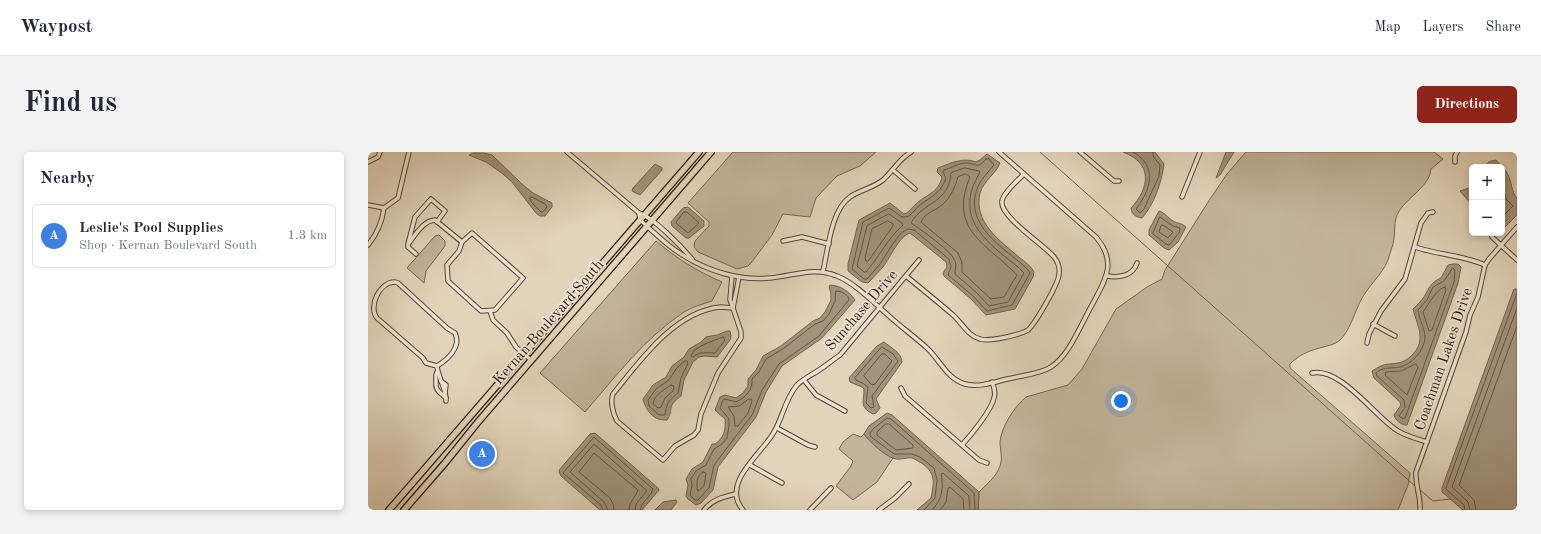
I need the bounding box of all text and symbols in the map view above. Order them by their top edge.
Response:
text: Waypost [20,18,93,37]
text: Map [1375,20,1401,34]
text: Layers [1423,20,1464,34]
text: Share [1486,20,1521,34]
button: Directions [1417,86,1517,123]
text: Find us [24,90,117,118]
map controls [1469,164,1505,236]
button: + [1469,164,1505,200]
text: Nearby [40,170,95,187]
button: − [1469,200,1505,236]
text: Leslie's Pool Supplies [79,221,223,236]
text: A [49,229,59,242]
text: 1.3 km [288,229,327,242]
text: Shop · Kernan Boulevard South [79,239,257,252]
street label: Kernan Boulevard South [491,258,607,388]
street label: Sunchase Drive [823,268,901,354]
street label: Coachman Lakes Drive [1413,286,1476,433]
your location [1111,391,1131,411]
pin: A [469,439,495,469]

